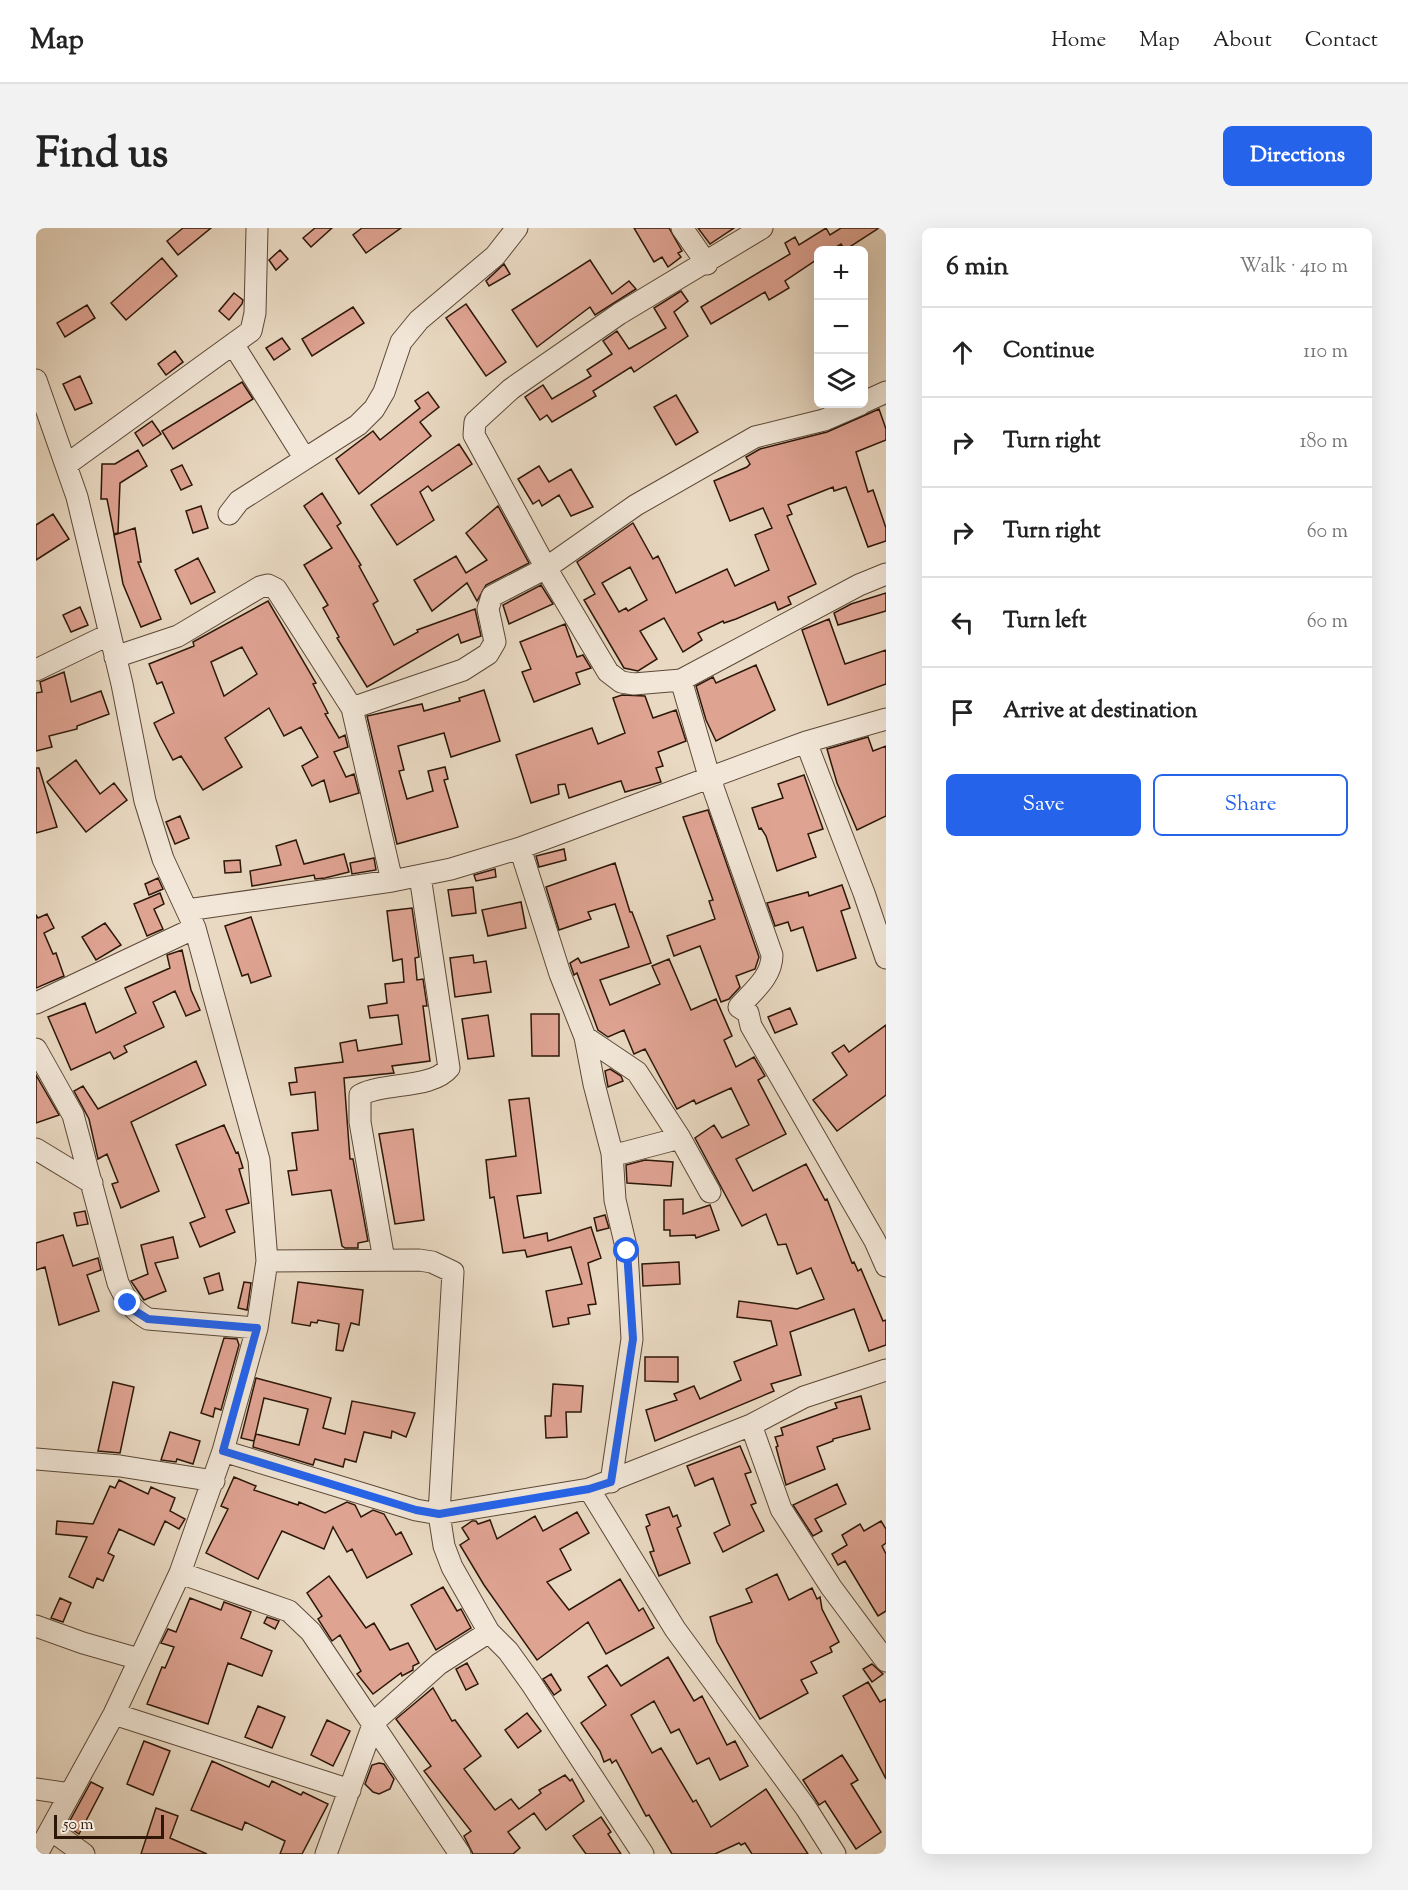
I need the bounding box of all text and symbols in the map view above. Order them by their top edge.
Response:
text: Map [30,21,84,61]
text: Home [1051,26,1106,56]
text: Map [1139,26,1180,56]
text: About [1213,26,1272,56]
text: Contact [1305,26,1378,56]
text: Find us [36,126,168,186]
button: Directions [1223,126,1372,186]
map controls [814,246,868,408]
button: + [814,246,868,300]
text: 6 min [946,249,1009,286]
text: Walk · 410 m [1239,253,1348,282]
button: − [814,300,868,354]
icon: ahead [946,336,979,369]
text: Continue [1003,336,1094,368]
text: 110 m [1303,338,1348,367]
button: layers [814,354,868,408]
icon: right [946,426,979,459]
text: Turn right [1003,426,1100,458]
text: 180 m [1300,428,1348,457]
icon: right [946,516,979,549]
text: Turn right [1003,516,1100,548]
text: 60 m [1307,518,1348,547]
icon: left [946,606,979,639]
text: Turn left [1003,606,1086,638]
text: 60 m [1307,608,1348,637]
icon: arrive [946,696,979,729]
text: Arrive at destination [1003,696,1198,728]
button: Save [946,774,1141,836]
button: Share [1153,774,1348,836]
route start [613,1237,639,1263]
route end [114,1289,140,1315]
scale bar [54,1812,164,1840]
text: 50 m [63,1814,94,1837]

